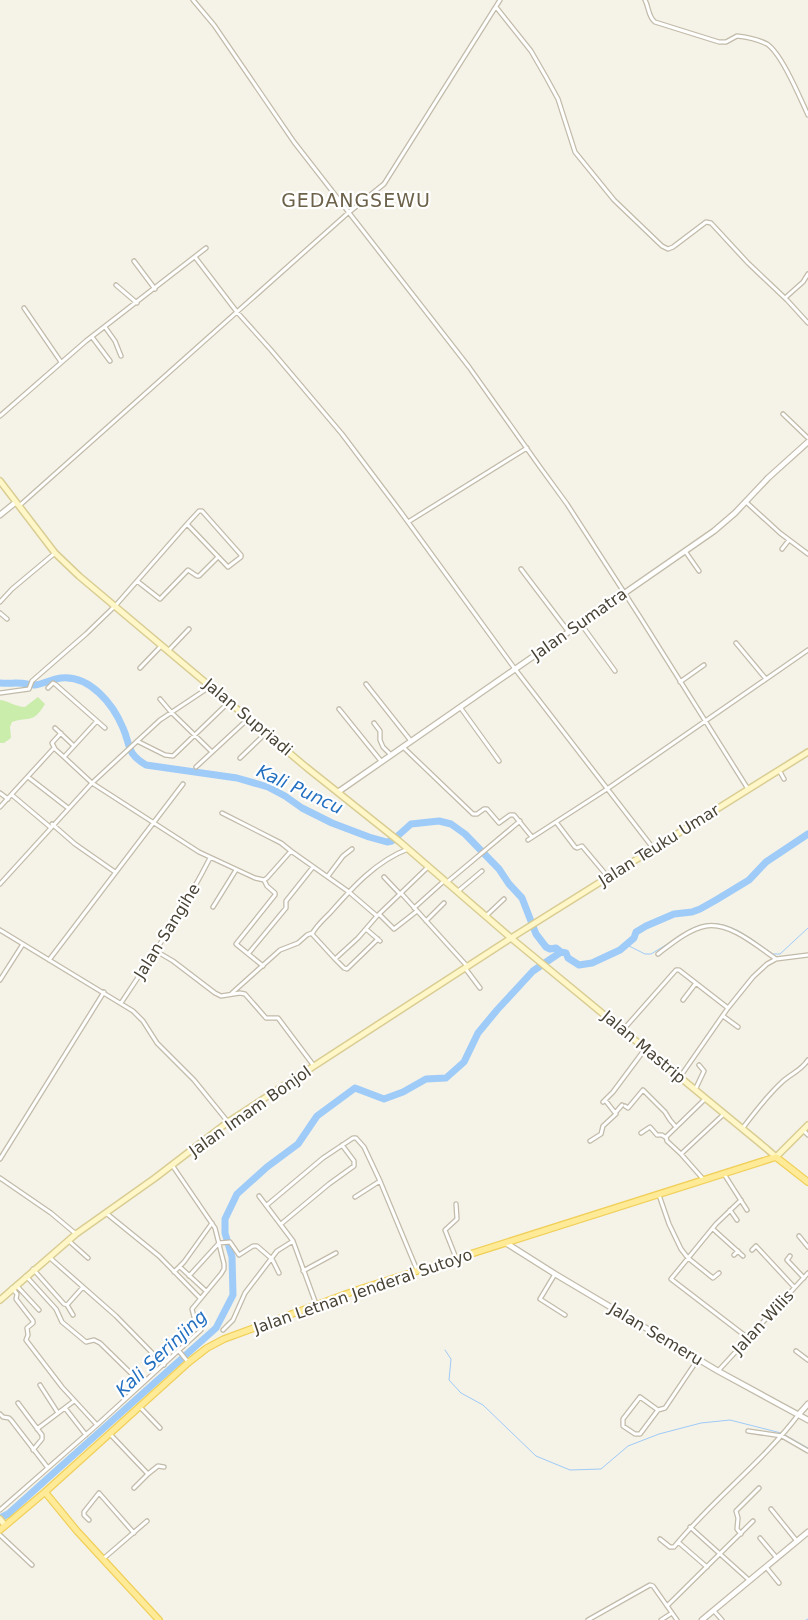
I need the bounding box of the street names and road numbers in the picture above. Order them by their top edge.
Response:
street label: Jalan Sumatra [527,584,630,665]
street label: Jalan Supriadi [199,674,296,760]
street label: Jalan Teuku Umar [594,800,723,890]
street label: Jalan Sangihe [130,880,204,983]
street label: Jalan Mastrip [598,1006,690,1088]
street label: Jalan Imam Bonjol [185,1062,315,1161]
street label: Jalan Letnan Jenderal Sutoyo [250,1245,475,1338]
street label: Jalan Wilis [728,1286,798,1359]
street label: Jalan Semeru [605,1298,706,1369]

